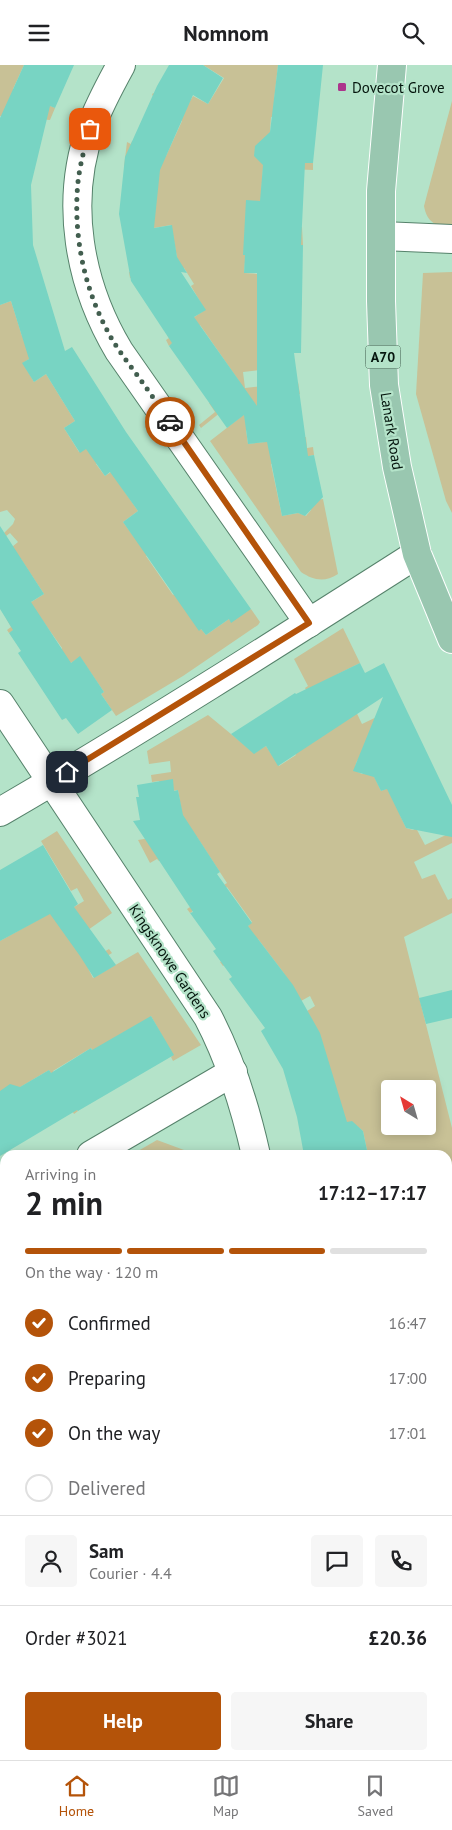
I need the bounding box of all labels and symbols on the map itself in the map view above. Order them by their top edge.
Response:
place label: Dovecot Grove [352,78,445,97]
marker: Dovecot Grove [336,81,348,93]
pin [69,108,111,150]
road number: A70 [366,345,400,369]
street label: Lanark Road [377,391,407,471]
courier [145,397,195,447]
pin [46,751,88,793]
street label: Kingsknowe Gardens [125,900,215,1022]
north arrow [381,1080,436,1135]

